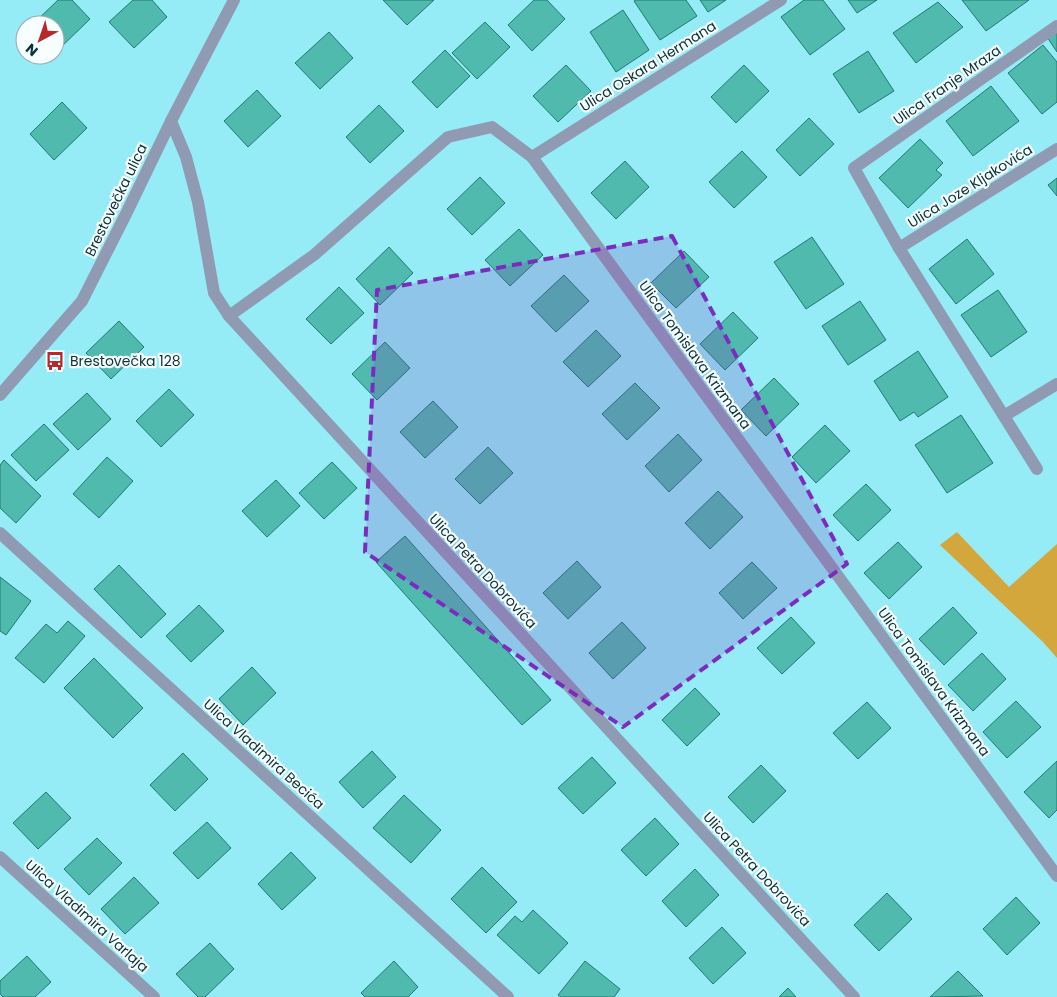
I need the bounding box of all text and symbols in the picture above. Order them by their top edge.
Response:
north arrow [15,15,65,65]
street label: Ulica Oskara Hermana [576,16,720,116]
text: N [21,39,42,61]
street label: Ulica Franje Mraza [889,40,1005,130]
street label: Brestovečka ulica [80,140,152,260]
street label: Ulica Joze Kljakovića [904,140,1036,232]
street label: Ulica Tomislava Krizmana [634,277,756,433]
bus stop icon: Brestovečka 128 [44,350,66,372]
place label: Brestovečka 128 [70,351,181,371]
street label: Ulica Petra Dobrovića [424,509,542,633]
street label: Ulica Tomislava Krizmana [873,604,995,760]
street label: Ulica Vladimira Becića [199,694,329,814]
street label: Ulica Petra Dobrovića [698,807,816,931]
street label: Ulica Vladimira Varlaja [21,855,153,977]

